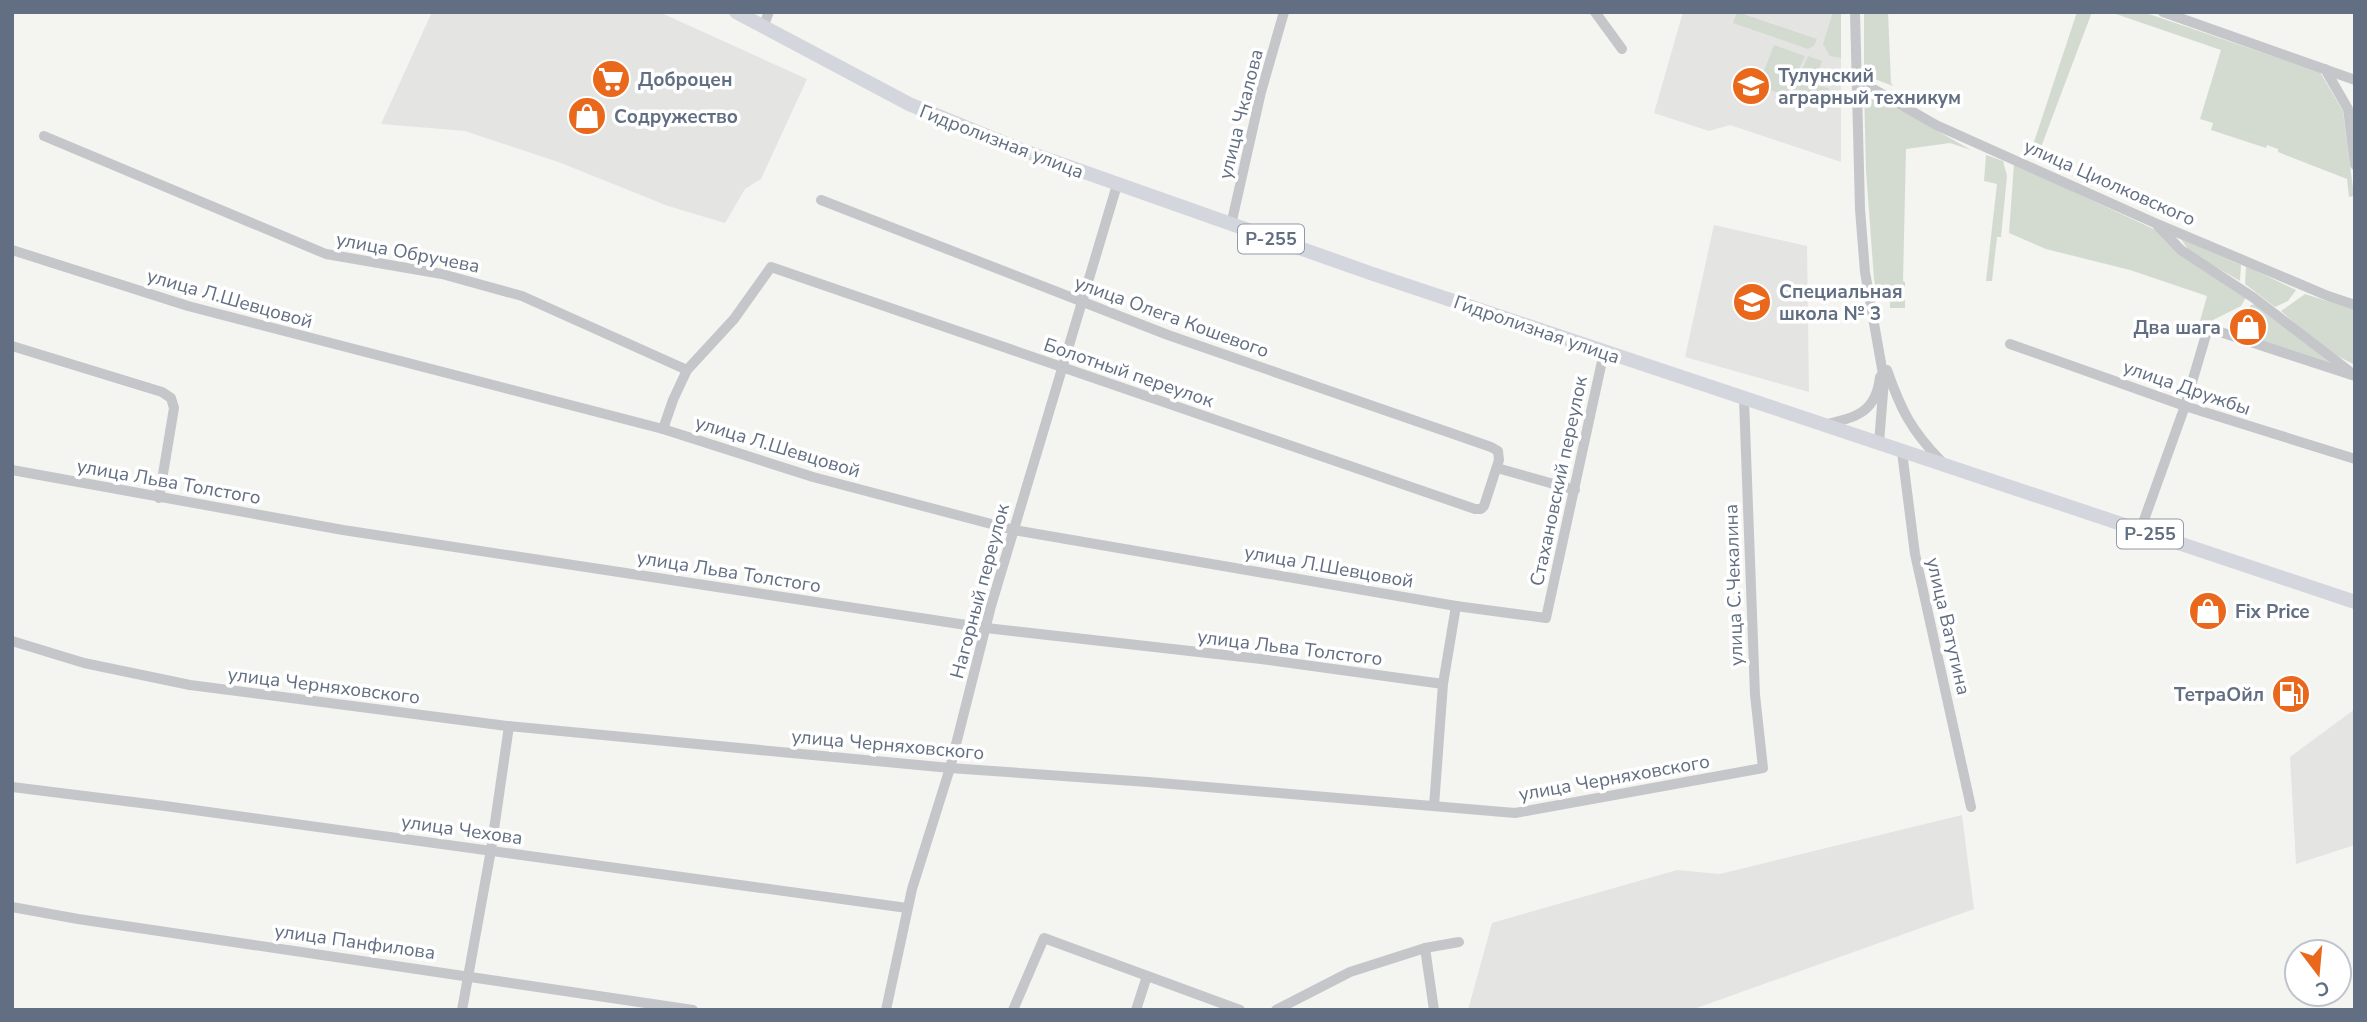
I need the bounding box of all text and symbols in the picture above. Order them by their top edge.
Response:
street label: улица Чкалова [1212,46,1270,182]
supermarket icon: Доброцен [590,58,632,100]
place label: Тулунский аграрный техникум [1778,63,1961,111]
school or university icon: Тулунский аграрный техникум [1730,65,1772,107]
place label: Доброцен [638,67,732,93]
shop icon: Содружество [566,95,608,137]
street label: Гидролизная улица [916,99,1087,185]
place label: Содружество [614,104,738,130]
street label: улица Циолковского [2020,133,2200,232]
road number: Р-255 [1238,225,1304,254]
street label: улица Обручева [334,226,482,280]
street label: улица Л.Шевцовой [144,263,316,335]
street label: улица Олега Кошевого [1071,270,1273,364]
place label: Специальная школа № 3 [1779,279,1903,327]
school or university icon: Специальная школа № 3 [1731,281,1773,323]
street label: Гидролизная улица [1450,289,1623,371]
shop icon: Два шага [2227,306,2269,348]
place label: Два шага [2133,315,2221,341]
street label: Болотный переулок [1040,332,1217,414]
street label: улица Дружбы [2119,354,2254,422]
street label: Стахановский переулок [1524,374,1594,589]
street label: улица Л.Шевцовой [692,409,863,484]
street label: улица Льва Толстого [75,453,263,511]
street label: Нагорный переулок [944,501,1016,681]
street label: улица С.Чекалина [1718,504,1750,666]
road number: Р-255 [2117,520,2183,548]
street label: улица Л.Шевцовой [1242,539,1415,595]
street label: улица Льва Толстого [635,545,823,599]
street label: улица Ватутина [1920,555,1976,698]
shop icon: Fix Price [2187,590,2229,632]
place label: Fix Price [2235,599,2310,625]
street label: улица Льва Толстого [1196,624,1384,672]
street label: улица Черняховского [226,661,422,711]
fuel station icon: ТетраОйл [2270,673,2312,715]
place label: ТетраОйл [2174,682,2264,708]
street label: улица Черняховского [790,724,985,766]
street label: улица Черняховского [1517,748,1712,808]
street label: улица Чехова [400,809,524,851]
street label: улица Панфилова [273,918,437,966]
north arrow [2283,938,2353,1008]
text: С [2313,974,2332,1003]

